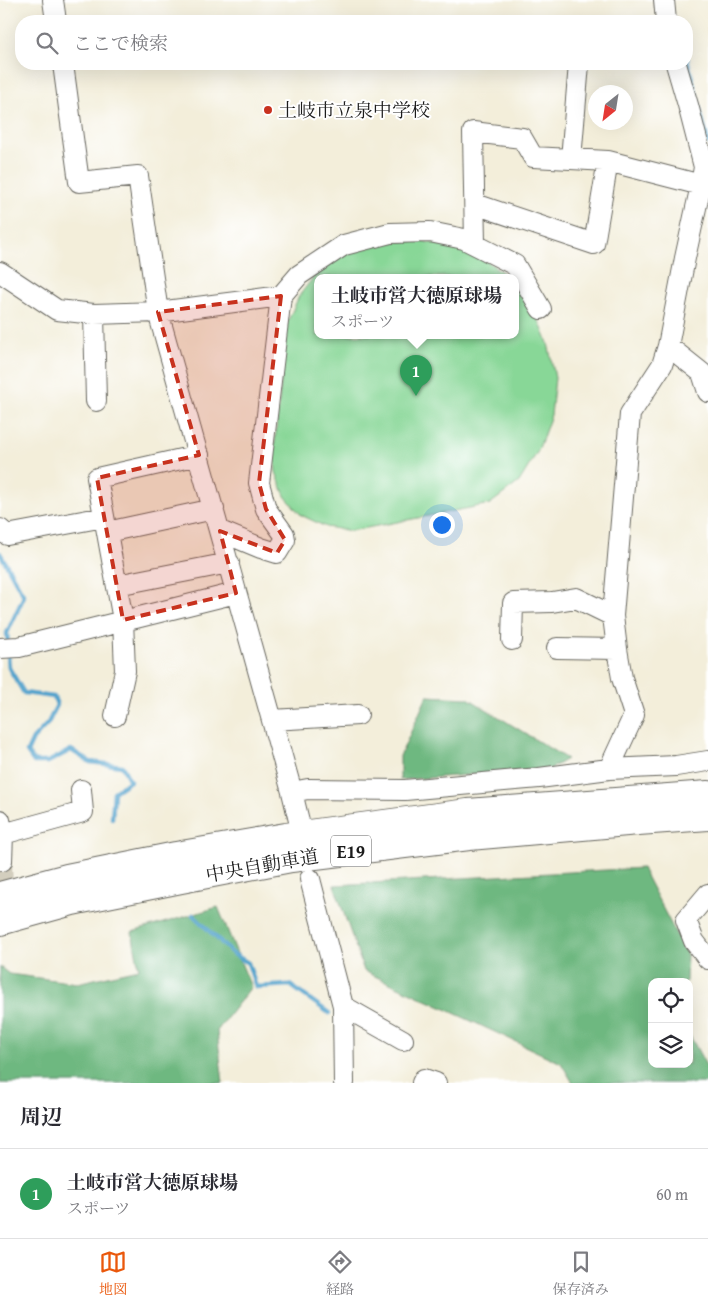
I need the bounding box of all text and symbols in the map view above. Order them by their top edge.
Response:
search box [15,15,693,70]
icon: search [33,29,61,57]
text: ここで検索 [73,29,168,57]
north arrow [588,85,633,130]
place label: 土岐市立泉中学校 [278,96,430,124]
marker: 土岐市立泉中学校 [262,104,274,116]
popup [314,274,519,339]
text: 土岐市営大徳原球場 [331,281,502,309]
text: スポーツ [331,309,394,333]
pin: 1 [400,355,432,396]
your location [429,512,455,538]
road number: E19 [331,836,371,866]
street label: 中央自動車道 [203,841,321,889]
map controls [648,978,693,1068]
button: locate [648,978,693,1023]
button: layers [648,1023,693,1068]
text: 周辺 [20,1101,62,1132]
text: 土岐市営大徳原球場 [67,1168,238,1196]
text: 1 [32,1182,40,1206]
text: 60 m [656,1182,688,1206]
text: スポーツ [67,1196,130,1220]
tab: 地図 [99,1248,127,1299]
tab: 経路 [326,1248,354,1299]
tab: 保存済み [553,1248,609,1299]

